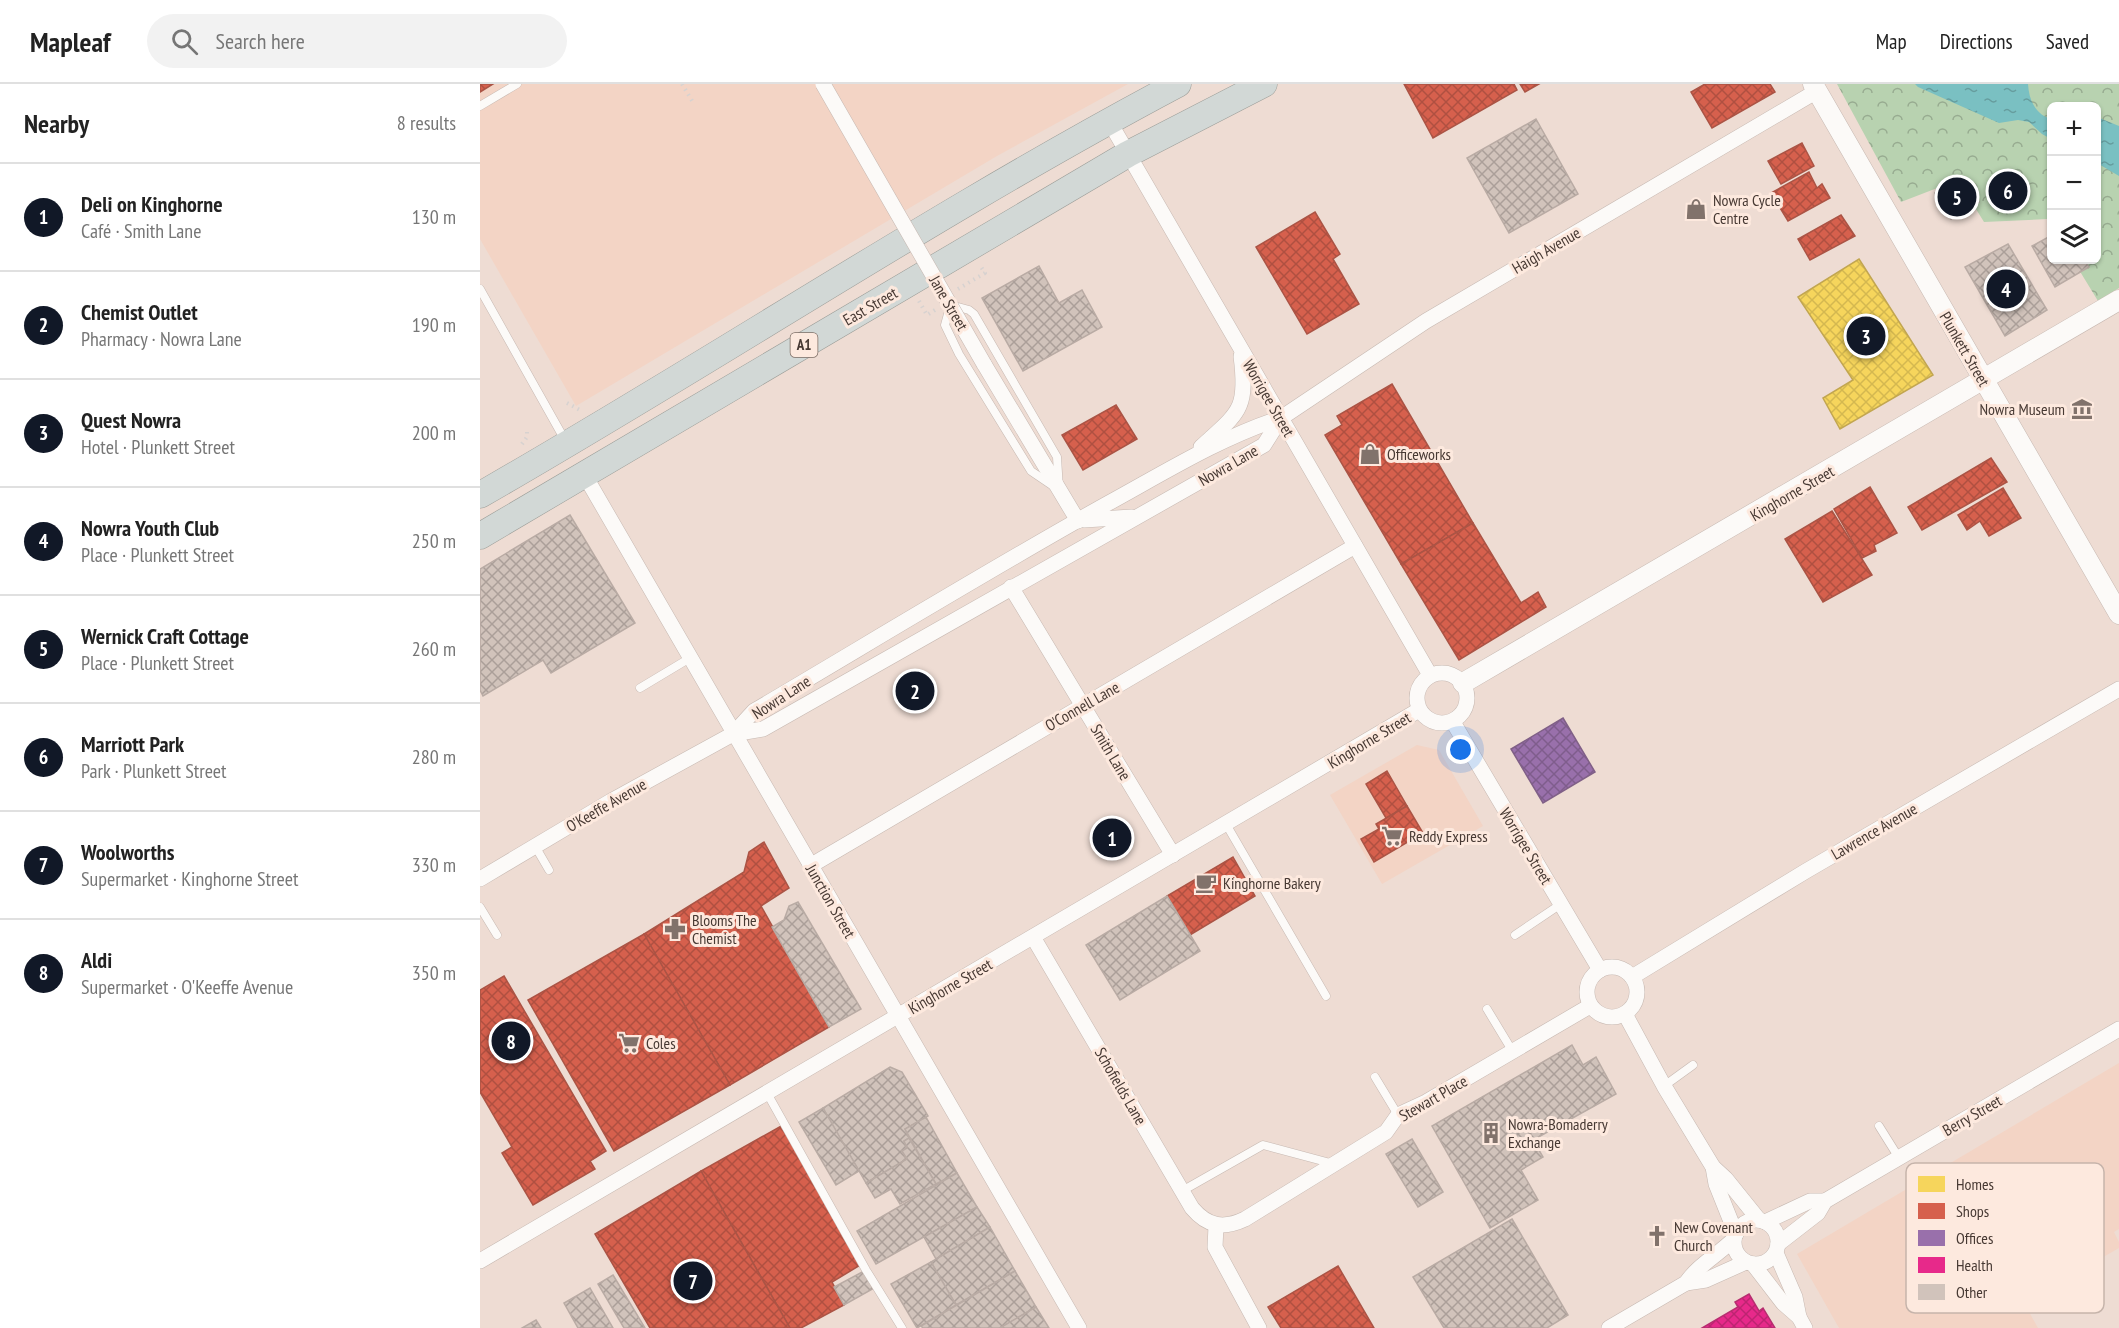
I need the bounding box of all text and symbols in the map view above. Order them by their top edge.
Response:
search box [147,14,567,68]
text: Mapleaf [30,23,111,60]
icon: search [168,25,201,58]
text: Search here [216,27,305,55]
text: Map [1876,28,1907,55]
text: Directions [1940,28,2013,55]
text: Saved [2046,28,2089,55]
map controls [2047,102,2101,264]
button: + [2047,102,2101,156]
text: Nearby [24,107,89,140]
text: 8 results [397,110,456,136]
button: − [2047,156,2101,210]
pin: 6 [1988,168,2027,214]
pin: 5 [1938,174,1976,220]
text: Deli on Kinghorne [81,190,223,218]
place label: Nowra Cycle Centre [1713,190,1781,228]
shop icon: Nowra Cycle Centre [1684,197,1708,221]
text: 1 [39,204,48,230]
text: 130 m [412,204,456,230]
button: layers [2047,210,2101,264]
text: Café · Smith Lane [81,218,201,244]
street label: Haigh Avenue [1508,222,1584,278]
pin: 4 [1986,266,2026,312]
street label: Jane Street [925,271,973,335]
street label: East Street [839,282,901,330]
text: Chemist Outlet [81,298,198,326]
street label: Plunkett Street [1936,308,1995,390]
text: 2 [39,312,48,338]
text: 190 m [412,312,456,338]
pin: 3 [1846,314,1886,358]
text: Pharmacy · Nowra Lane [81,326,242,352]
road number: A1 [790,333,818,357]
street label: Worrigee Street [1239,356,1299,441]
museum icon: Nowra Museum [2070,397,2094,421]
place label: Nowra Museum [1979,399,2065,419]
text: Quest Nowra [81,406,181,434]
text: 3 [39,420,48,446]
text: 200 m [412,420,456,446]
text: Hotel · Plunkett Street [81,434,235,460]
street label: Nowra Lane [1195,440,1261,490]
shop icon: Officeworks [1358,442,1382,466]
place label: Officeworks [1387,444,1451,464]
street label: Kinghorne Street [1746,461,1838,525]
text: Nowra Youth Club [81,514,219,542]
text: 4 [39,528,48,554]
text: 250 m [412,528,456,554]
text: Place · Plunkett Street [81,542,234,568]
text: Wernick Craft Cottage [81,622,249,650]
text: 5 [39,636,48,662]
text: 260 m [412,636,456,662]
text: Place · Plunkett Street [81,650,234,676]
pin: 2 [896,668,934,714]
street label: Nowra Lane [748,671,814,723]
street label: O'Connell Lane [1041,677,1123,735]
street label: Kinghorne Street [1324,707,1415,773]
street label: Smith Lane [1086,720,1136,784]
text: Marriott Park [81,730,184,758]
your location [1446,735,1475,764]
text: 6 [39,744,48,770]
text: 280 m [412,744,456,770]
text: Park · Plunkett Street [81,758,227,784]
street label: O'Keeffe Avenue [562,774,650,836]
street label: Lawrence Avenue [1828,798,1920,864]
street label: Worrigee Street [1495,804,1557,888]
pin: 1 [1092,816,1132,861]
supermarket icon: Reddy Express [1380,824,1404,848]
place label: Reddy Express [1409,826,1488,846]
text: Woolworths [81,838,174,866]
text: 7 [39,852,48,878]
text: 330 m [412,852,456,878]
street label: Junction Street [801,860,860,942]
text: Supermarket · Kinghorne Street [81,866,298,892]
cafe icon: Kinghorne Bakery [1194,871,1218,895]
place label: Kinghorne Bakery [1223,873,1321,893]
place label: Blooms The Chemist [692,910,757,948]
pharmacy icon: Blooms The Chemist [663,917,687,941]
text: Aldi [81,946,112,974]
street label: Kinghorne Street [904,954,996,1018]
text: 8 [39,960,48,986]
text: 350 m [412,960,456,986]
text: Supermarket · O'Keeffe Avenue [81,974,293,1000]
pin: 8 [492,1018,531,1064]
supermarket icon: Coles [617,1031,641,1055]
place label: Coles [646,1033,676,1053]
street label: Schofields Lane [1091,1044,1151,1128]
street label: Stewart Place [1395,1070,1471,1126]
street label: Berry Street [1939,1090,2006,1140]
place label: Nowra-Bomaderry Exchange [1508,1114,1608,1152]
building icon: Nowra-Bomaderry Exchange [1479,1121,1503,1145]
legend [1906,1163,2104,1313]
text: Homes [1956,1174,1994,1194]
text: Shops [1956,1201,1989,1221]
place label: New Covenant Church [1674,1217,1754,1255]
church icon: New Covenant Church [1645,1224,1669,1248]
text: Offices [1956,1228,1993,1248]
text: Health [1956,1255,1993,1275]
pin: 7 [674,1258,712,1304]
text: Other [1956,1282,1988,1302]

